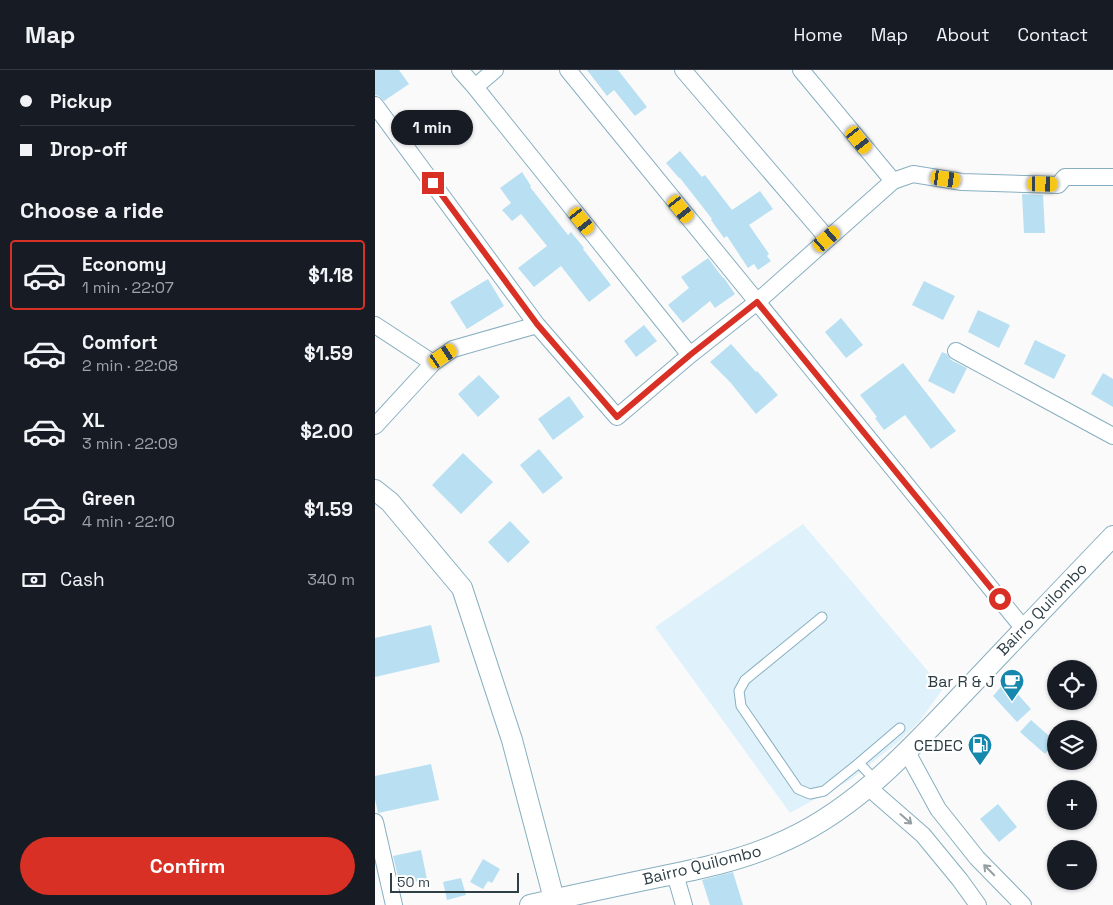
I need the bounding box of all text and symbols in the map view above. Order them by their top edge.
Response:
text: Map [25,19,75,50]
text: Home [794,23,843,46]
text: Map [871,23,908,46]
text: About [936,23,990,46]
text: Contact [1018,23,1088,46]
text: Pickup [50,89,112,114]
callout: 1 min [392,111,474,146]
text: 1 min [412,117,452,138]
car [843,124,874,156]
text: Drop-off [50,137,128,162]
car [930,169,961,189]
route end [422,172,444,194]
car [1027,176,1058,192]
car [665,193,696,225]
text: Choose a ride [20,196,164,224]
car [566,205,597,237]
car [810,223,843,255]
text: Economy [82,252,166,277]
icon: car [22,253,67,298]
text: $1.18 [308,263,353,288]
text: 1 min · 22:07 [82,277,174,298]
text: Comfort [82,330,158,355]
icon: car [22,331,67,376]
text: $1.59 [304,341,353,366]
car [426,341,459,371]
text: 2 min · 22:08 [82,355,178,376]
text: XL [82,408,105,433]
icon: car [22,409,67,454]
text: $2.00 [300,419,353,444]
text: 3 min · 22:09 [82,433,178,454]
text: Green [82,486,135,511]
icon: car [22,487,67,532]
text: $1.59 [304,497,353,522]
text: 4 min · 22:10 [82,511,175,532]
street label: Bairro Quilombo [992,558,1092,660]
icon: cash [20,566,48,594]
text: Cash [60,567,105,592]
text: 340 m [307,569,355,590]
route start [989,588,1011,610]
map controls [1047,660,1097,890]
button: locate [1047,660,1097,710]
cafe icon: Bar R & J [999,668,1025,702]
place label: Bar R & J [928,671,995,692]
button: layers [1047,720,1097,770]
fuel station icon: CEDEC [967,732,993,766]
place label: CEDEC [914,735,963,756]
button: + [1047,780,1097,830]
one-way arrow [899,813,912,825]
button: Confirm [20,837,355,895]
street label: Bairro Quilombo [640,840,764,890]
button: − [1047,840,1097,890]
one-way arrow [983,864,995,877]
scale bar [390,870,519,893]
text: 50 m [397,873,430,891]

